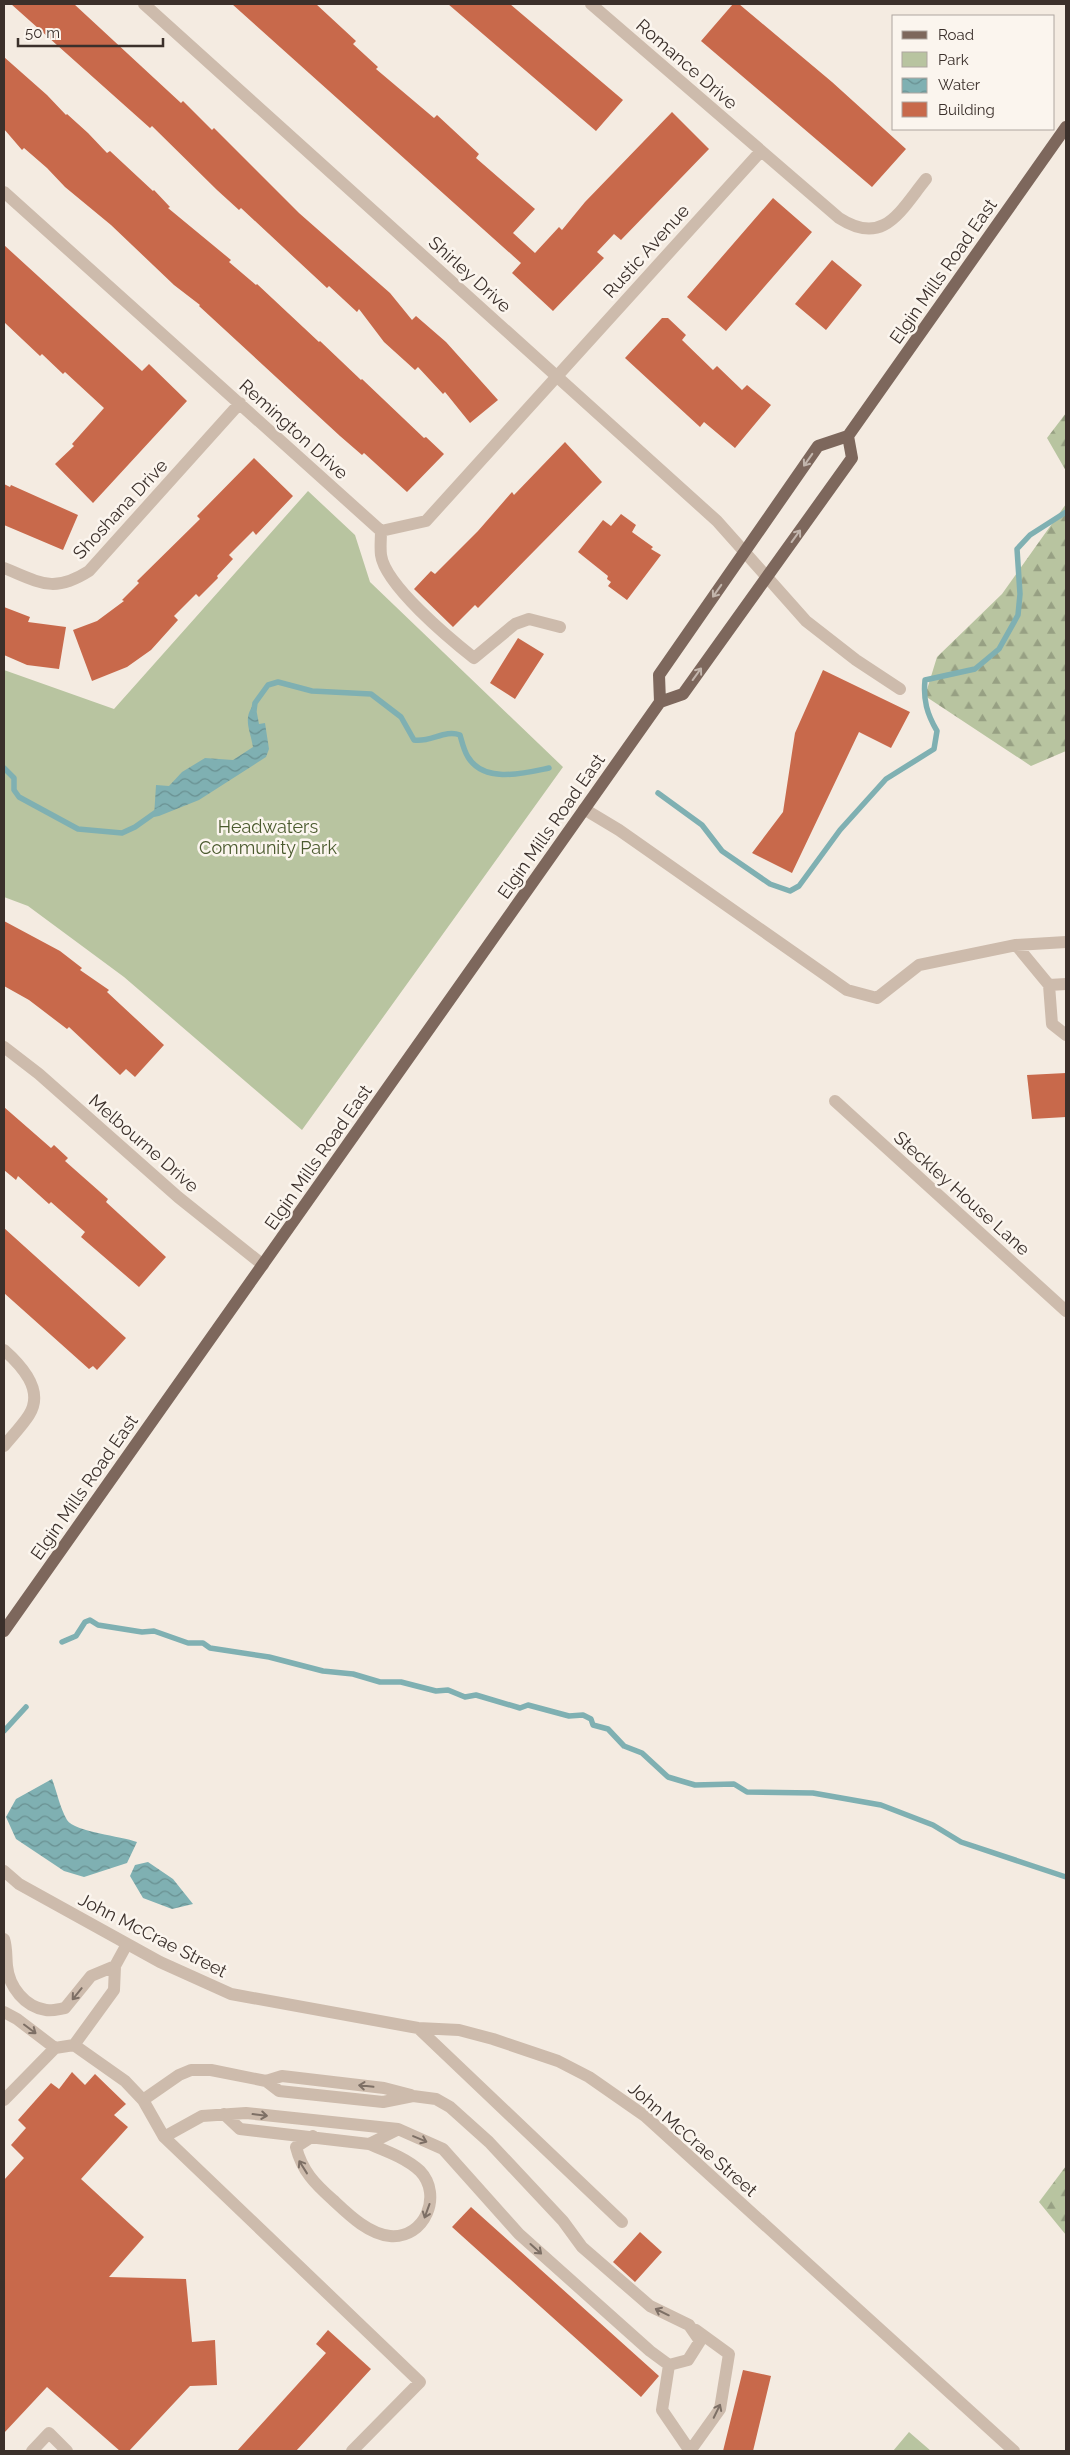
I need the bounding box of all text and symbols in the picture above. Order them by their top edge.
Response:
street label: Romance Drive [632,14,742,114]
scale bar [18,15,162,47]
legend [892,15,1055,130]
text: 50 m [25,24,60,42]
text: Road [938,26,974,44]
text: Park [938,51,969,69]
text: Water [938,76,981,94]
text: Building [938,101,995,119]
street label: Elgin Mills Road East [885,195,1001,347]
street label: Rustic Avenue [599,200,694,302]
street label: Shirley Drive [424,232,516,317]
street label: Remington Drive [235,375,353,484]
one-way arrow [803,453,813,467]
street label: Shoshana Drive [68,454,172,563]
one-way arrow [791,529,801,543]
one-way arrow [712,584,722,598]
one-way arrow [692,667,702,681]
street label: Elgin Mills Road East [493,750,609,902]
park label: Headwaters Community Park [199,816,337,858]
street label: Elgin Mills Road East [260,1081,376,1233]
street label: Melbourne Drive [85,1090,203,1197]
street label: Steckley House Lane [890,1127,1035,1260]
street label: Elgin Mills Road East [26,1411,142,1563]
street label: John McCrae Street [75,1888,231,1982]
one-way arrow [71,1987,82,2000]
one-way arrow [23,2023,36,2034]
street label: John McCrae Street [624,2077,762,2201]
one-way arrow [358,2081,374,2091]
one-way arrow [252,2110,268,2120]
one-way arrow [412,2134,427,2144]
one-way arrow [298,2160,309,2174]
one-way arrow [422,2203,431,2218]
one-way arrow [530,2244,543,2255]
one-way arrow [655,2307,670,2317]
one-way arrow [712,2403,722,2418]

